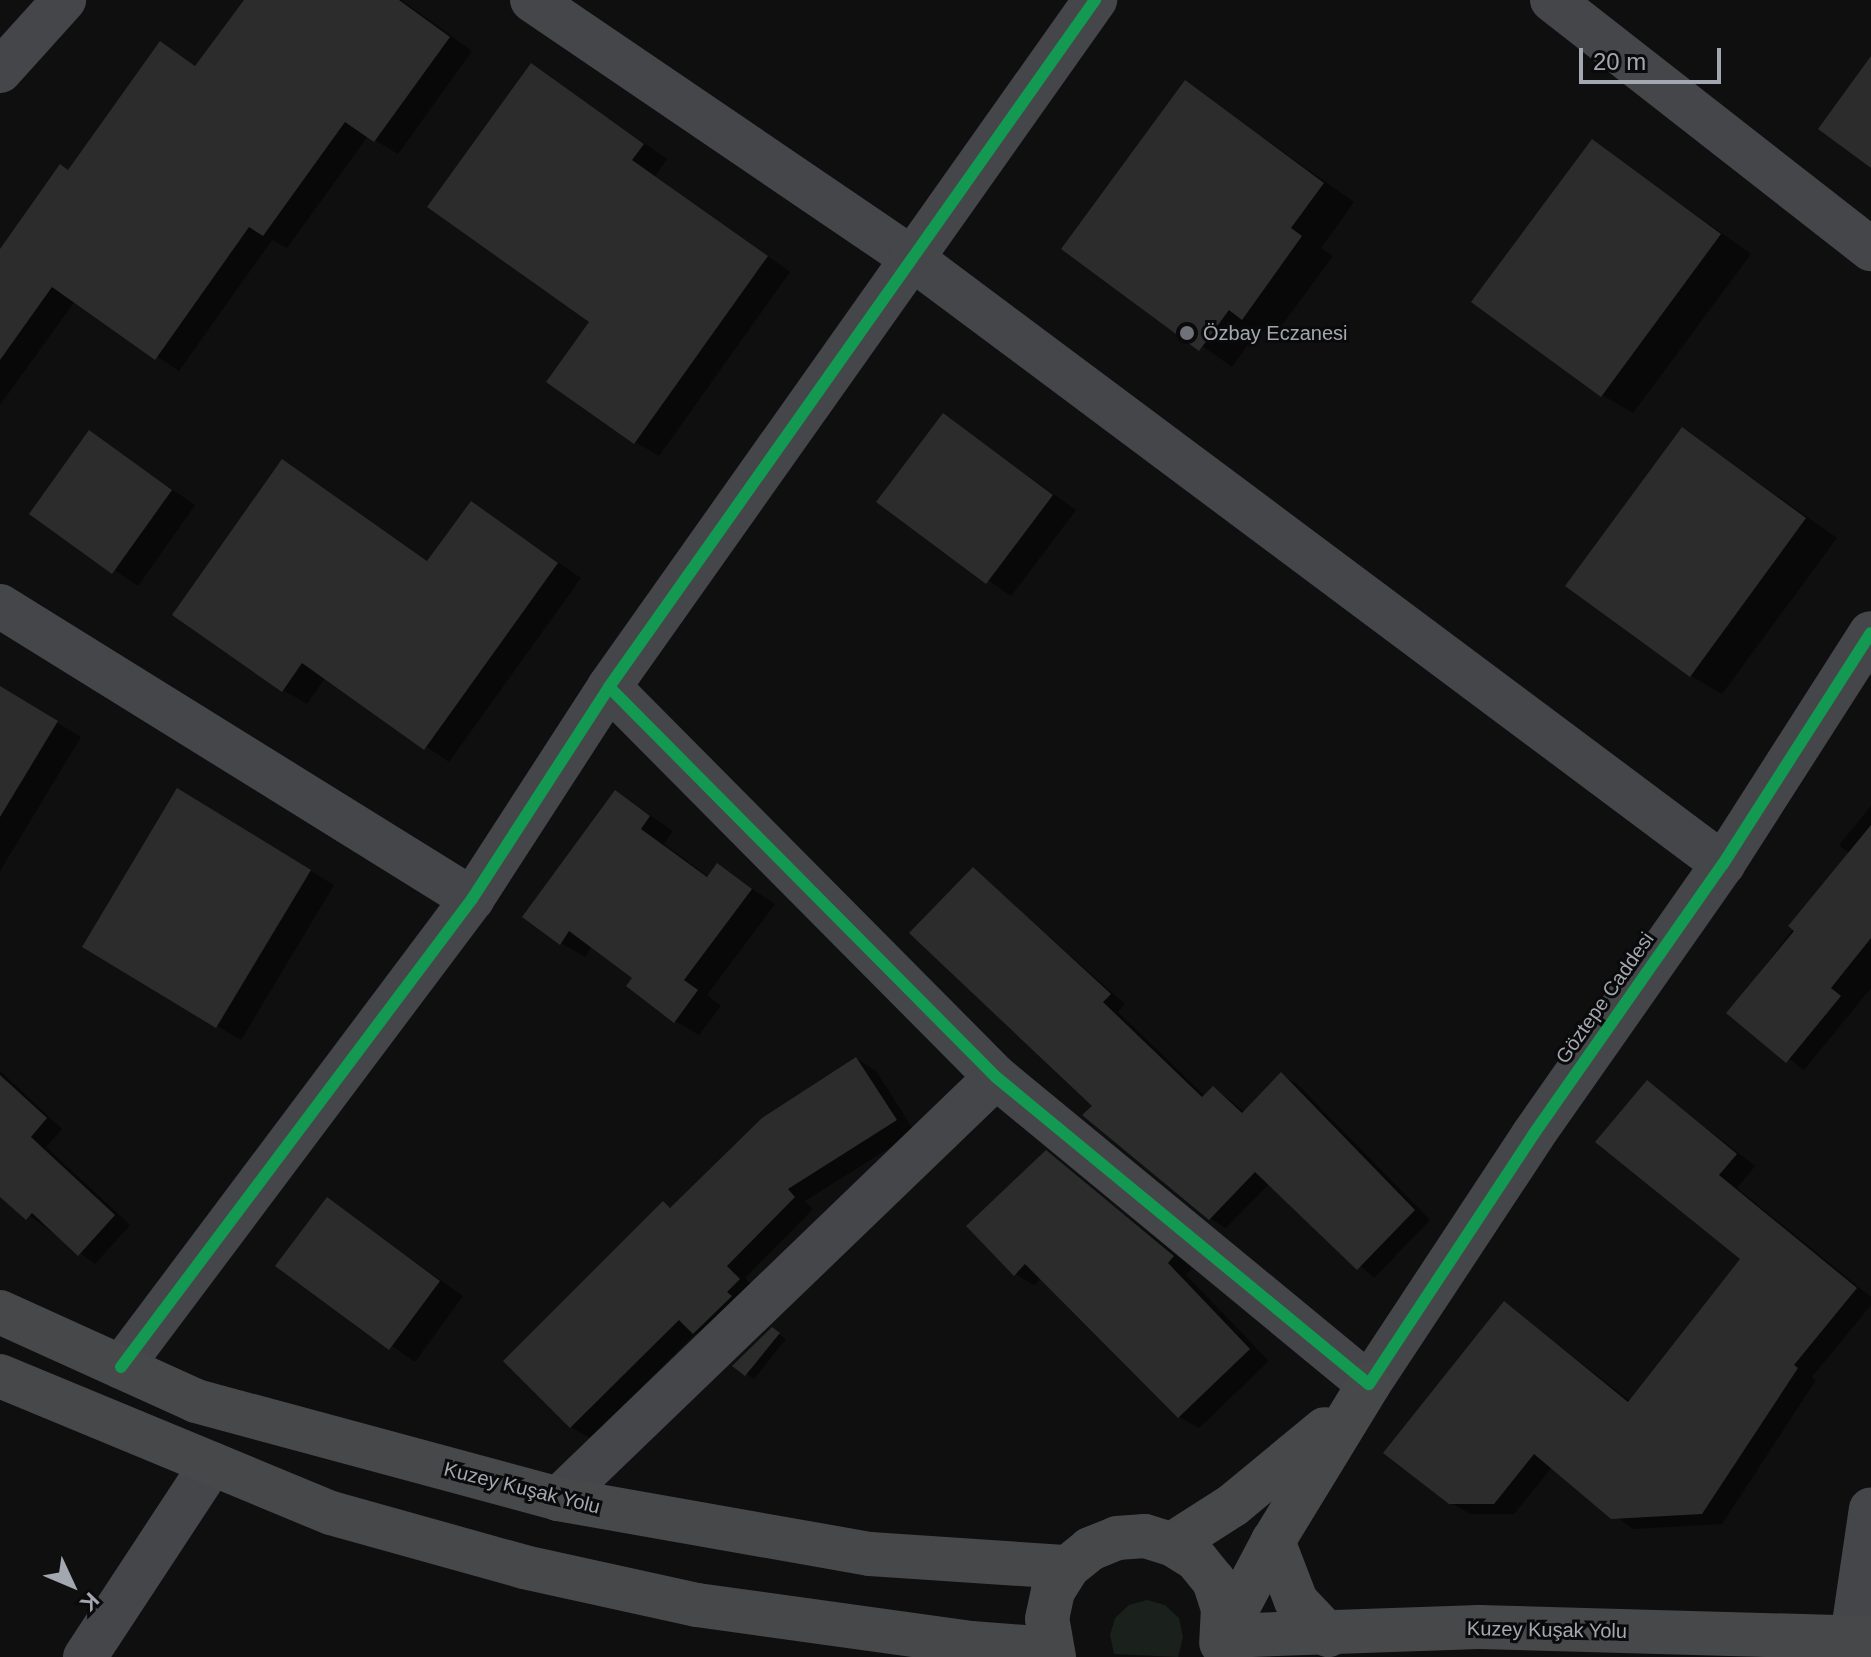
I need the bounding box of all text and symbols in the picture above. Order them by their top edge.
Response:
scale bar [1583,32,1725,82]
text: 20 m [1593,48,1646,75]
place label: Özbay Eczanesi [1203,321,1348,345]
marker: Özbay Eczanesi [1178,324,1196,342]
street label: Göztepe Caddesi [1551,928,1659,1068]
street label: Kuzey Kuşak Yolu [441,1457,603,1519]
north arrow [32,1545,112,1625]
text: K [75,1588,104,1616]
street label: Kuzey Kuşak Yolu [1467,1617,1627,1643]

